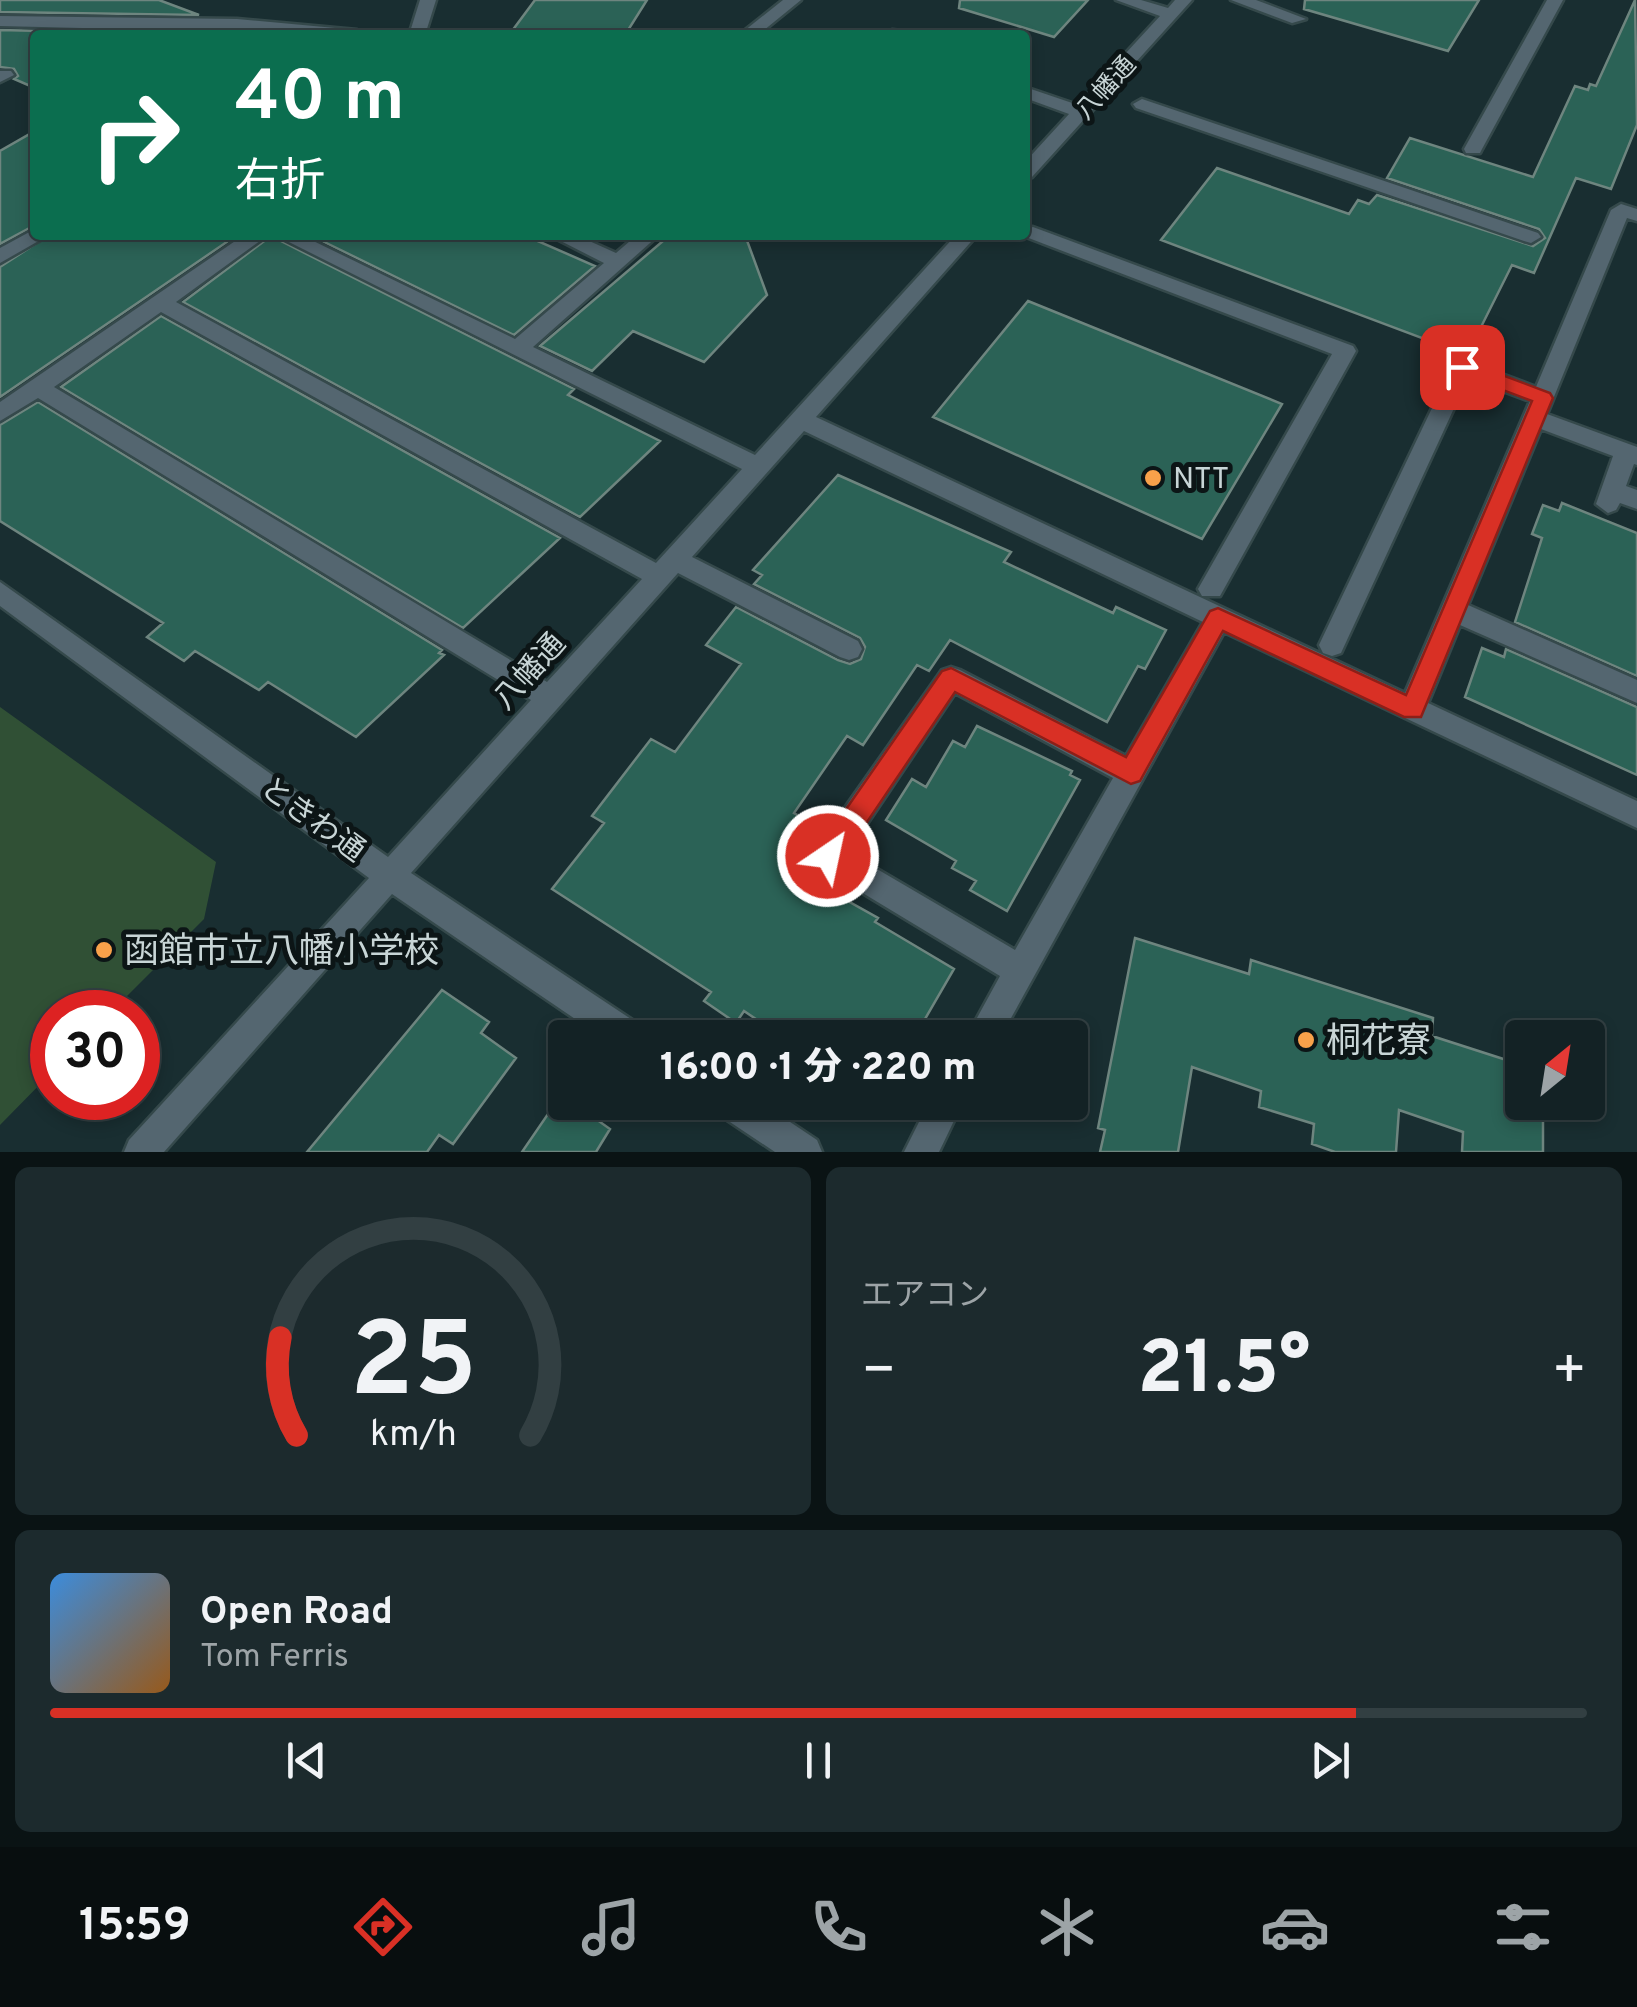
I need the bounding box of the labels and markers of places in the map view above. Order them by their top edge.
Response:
pin [1420,325,1505,410]
place label: NTT [1173,462,1229,499]
marker: NTT [1142,467,1164,489]
place label: 函館市立八幡小学校 [124,931,439,975]
marker: 函館市立八幡小学校 [93,939,115,961]
place label: 桐花寮 [1326,1021,1431,1065]
marker: 桐花寮 [1295,1029,1317,1051]

